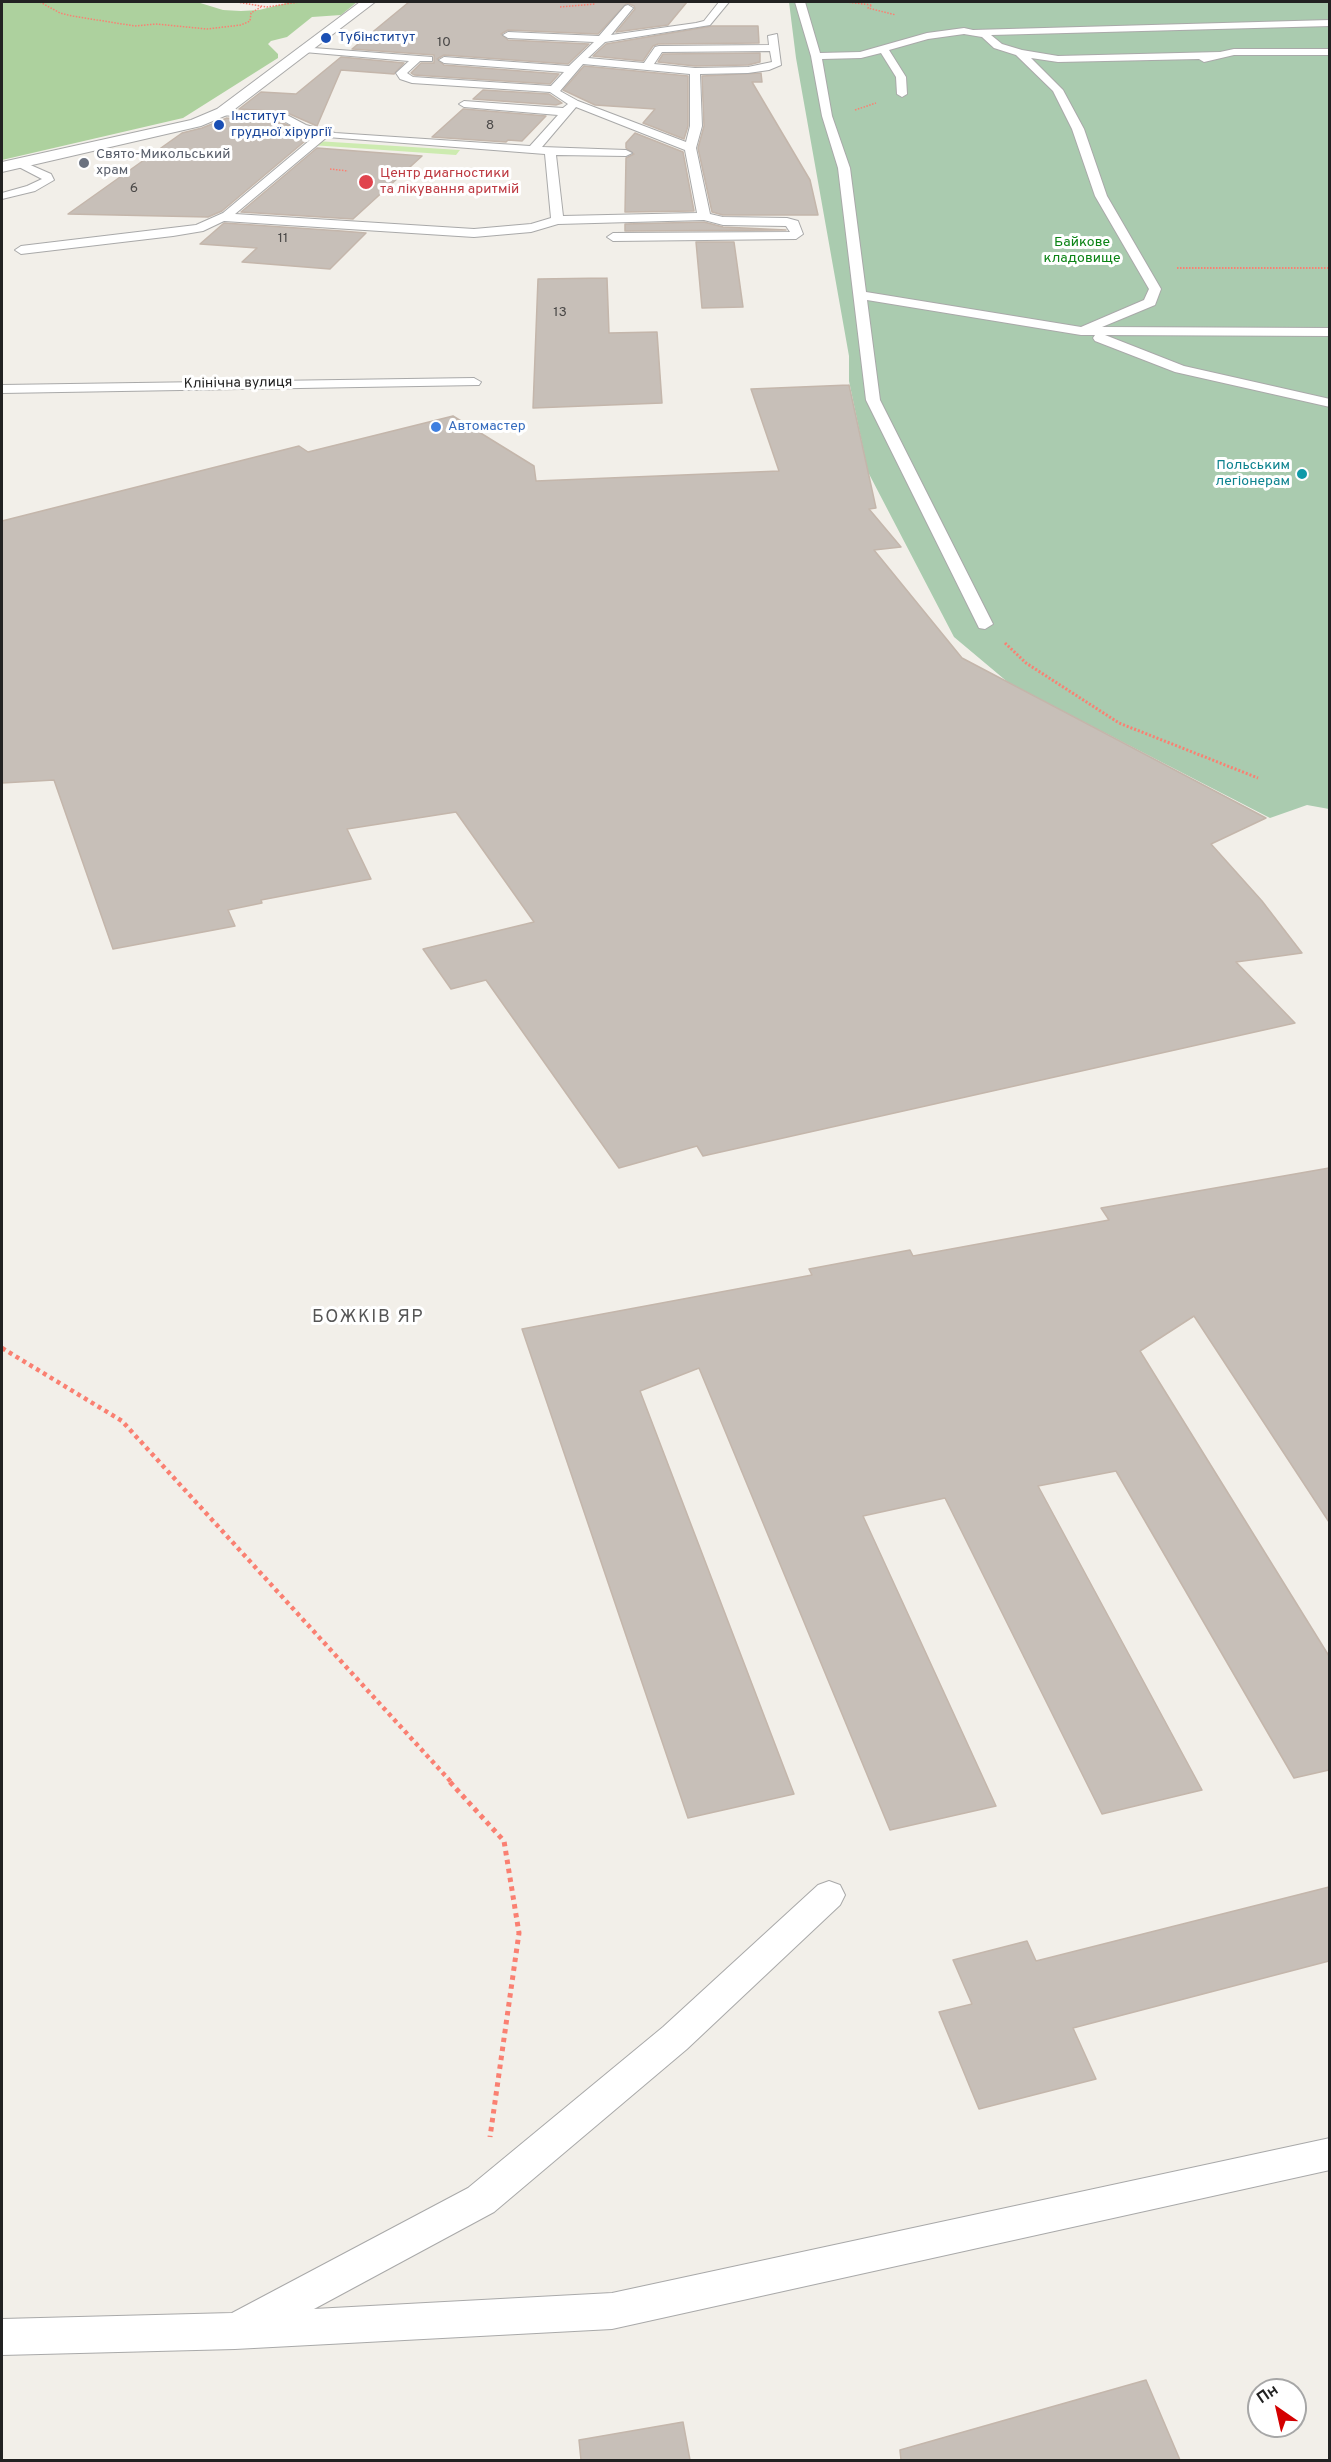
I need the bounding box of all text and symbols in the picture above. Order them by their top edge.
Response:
place label: Тубінститут [338,30,415,46]
marker: Тубінститут [319,31,333,45]
house number: 10 [437,35,451,51]
place label: Інститут грудної хірургії [231,109,332,142]
marker: Інститут грудної хірургії [212,118,226,132]
house number: 8 [486,118,494,134]
place label: Свято-Микольський храм [96,147,230,180]
marker: Свято-Микольський храм [77,156,91,170]
place label: Центр диагностики та лікування аритмій [380,166,519,198]
marker: Центр диагностики та лікування аритмій [357,173,375,191]
house number: 6 [130,181,138,197]
house number: 11 [278,231,288,247]
park label: Байкове кладовище [1043,235,1121,268]
house number: 13 [553,305,567,321]
street label: Клінічна вулиця [184,375,292,393]
place label: Автомастер [448,419,526,435]
marker: Автомастер [429,420,443,434]
place label: Польським легіонерам [1216,458,1290,490]
marker: Польським легіонерам [1295,467,1309,481]
district label: БОЖКІВ ЯР [312,1307,424,1329]
north arrow [1247,2378,1307,2438]
text: Пн [1254,2380,1283,2409]

